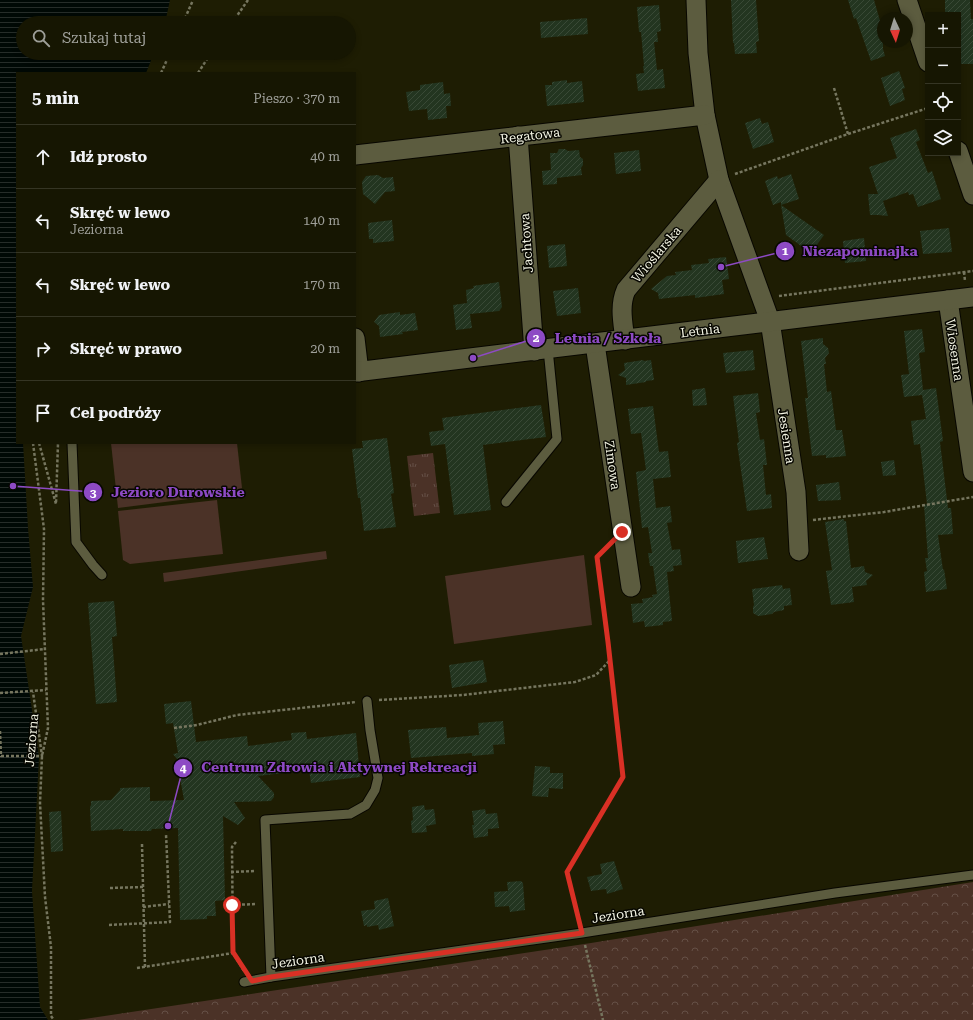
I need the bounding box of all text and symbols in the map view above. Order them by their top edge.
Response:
north arrow [877,12,913,48]
map controls [925,12,961,156]
button: + [925,12,961,48]
search box [16,16,356,60]
icon: search [30,27,52,49]
text: Szukaj tutaj [62,29,146,47]
button: − [925,48,961,84]
button: locate [925,84,961,120]
text: 5 min [32,88,79,108]
text: Pieszo · 370 m [253,91,340,106]
button: layers [925,120,961,156]
street label: Regatowa [499,124,561,147]
icon: ahead [32,146,54,168]
text: Idź prosto [70,148,147,166]
text: 40 m [310,149,340,164]
text: Skręć w lewo [70,204,170,222]
icon: left [32,210,54,232]
text: 140 m [303,213,340,228]
street label: Jachtowa [517,213,536,273]
text: Jeziorna [70,222,123,237]
street label: Wioślarska [628,223,684,286]
callout: Niezapominajka [775,238,926,264]
text: Niezapominajka [802,243,918,259]
text: 1 [782,244,789,258]
icon: left [32,274,54,296]
text: Skręć w lewo [70,276,170,294]
text: 170 m [303,277,340,292]
street label: Wiosenna [943,318,966,382]
street label: Letnia [679,321,721,340]
callout: Letnia / Szkoła [526,325,669,351]
text: Letnia / Szkoła [555,330,662,346]
text: 2 [533,331,540,345]
icon: right [32,338,54,360]
text: Skręć w prawo [70,340,182,358]
text: 20 m [310,341,340,356]
icon: arrive [32,402,54,424]
text: Cel podróży [70,404,161,422]
street label: Jesienna [775,407,798,465]
street label: Zimowa [602,440,623,491]
callout: Jezioro Durowskie [83,479,253,505]
text: Jezioro Durowskie [111,484,245,500]
text: 3 [90,486,97,500]
route end [613,523,631,541]
street label: Jeziorna [22,713,41,767]
callout: Centrum Zdrowia i Aktywnej Rekreacji [173,755,485,781]
text: Centrum Zdrowia i Aktywnej Rekreacji [201,759,477,775]
text: 4 [180,761,187,775]
route start [223,896,241,914]
street label: Jeziorna [591,903,646,926]
street label: Jeziorna [271,949,325,972]

